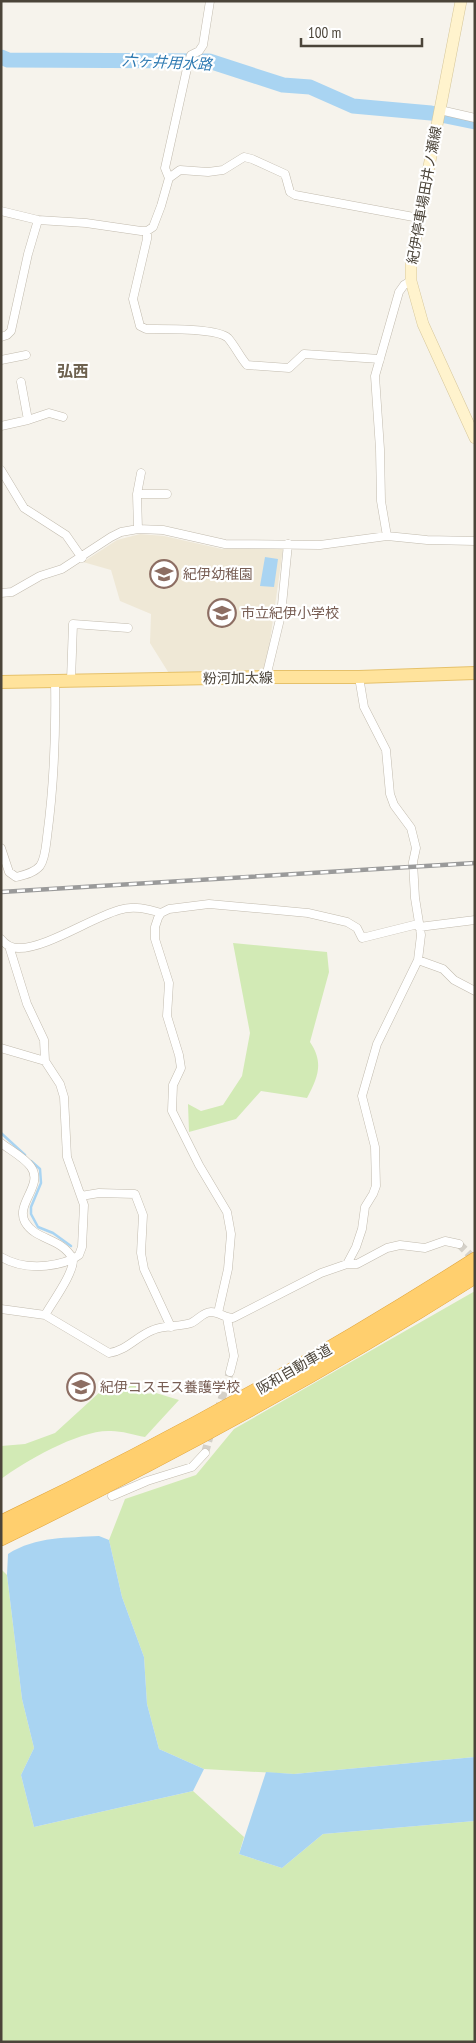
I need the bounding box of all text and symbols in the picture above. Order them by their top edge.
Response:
scale bar [301,15,422,47]
text: 100 m [308,23,341,42]
water label: 六ヶ井用水路 [122,50,214,74]
street label: 紀伊停車場田井ノ瀬線 [403,125,445,265]
district label: 弘西 [57,361,89,381]
school or university icon: 紀伊幼稚園 [149,559,179,589]
place label: 紀伊幼稚園 [183,565,253,583]
school or university icon: 市立紀伊小学校 [207,598,237,628]
place label: 市立紀伊小学校 [241,604,339,622]
street label: 粉河加太線 [203,668,273,688]
street label: 阪和自動車道 [253,1340,335,1398]
school or university icon: 紀伊コスモス養護学校 [66,1372,96,1402]
place label: 紀伊コスモス養護学校 [100,1378,240,1396]

